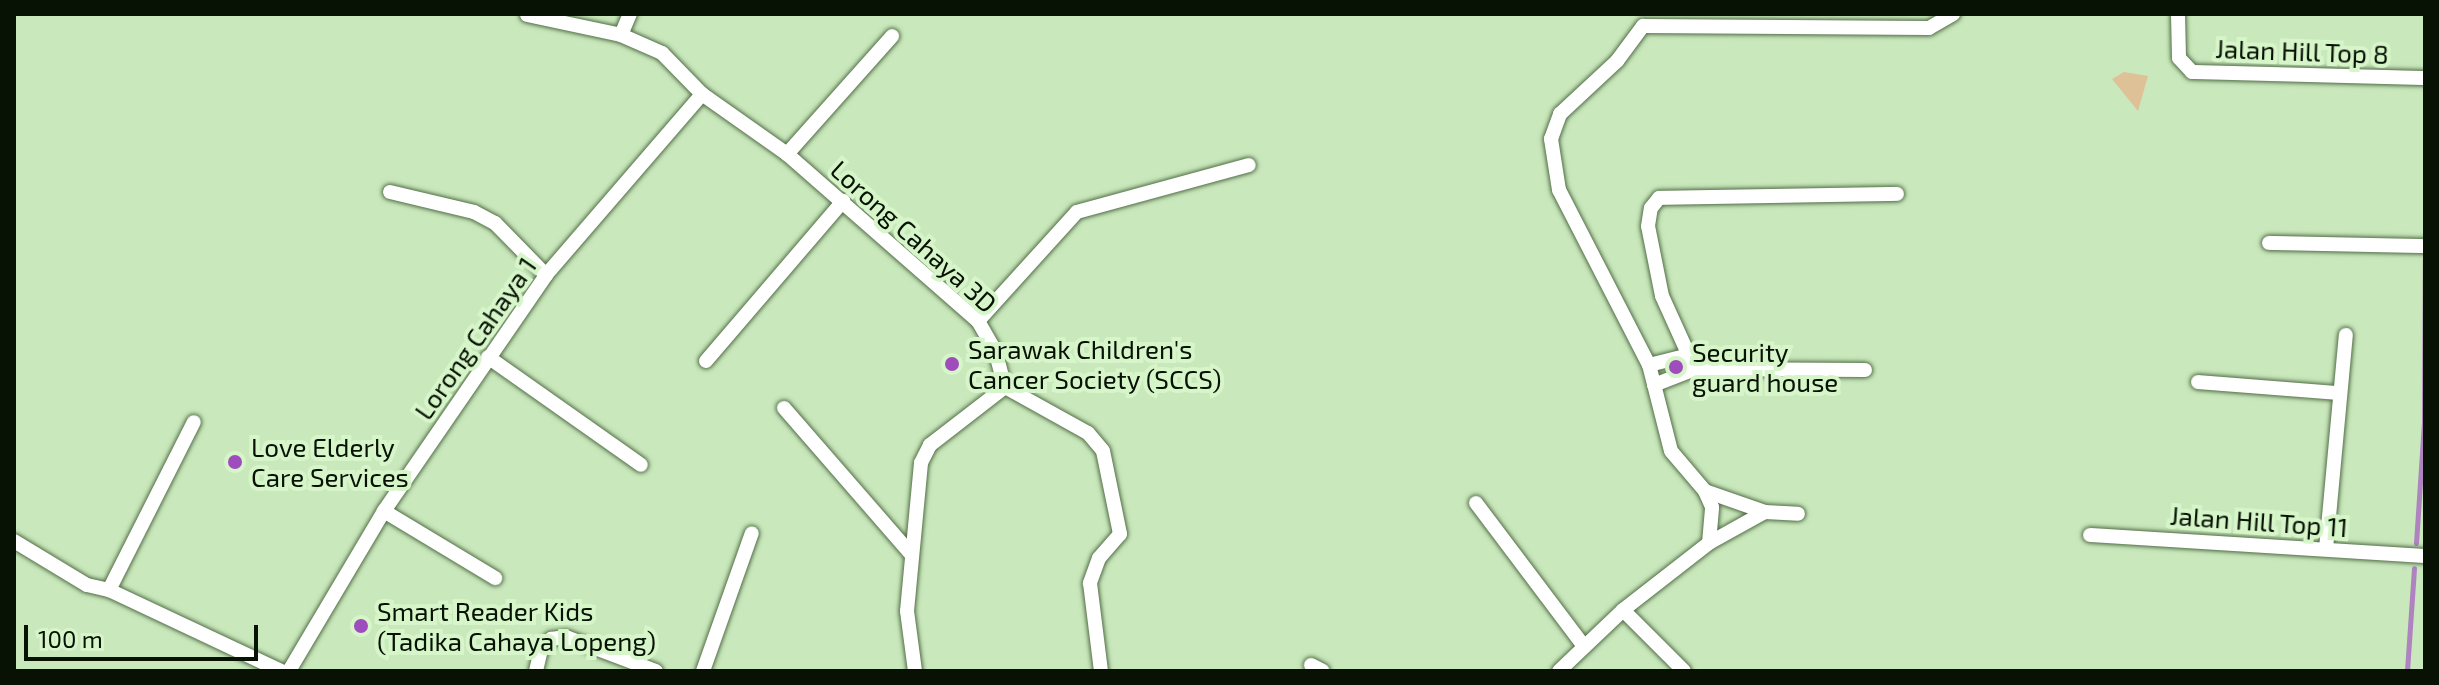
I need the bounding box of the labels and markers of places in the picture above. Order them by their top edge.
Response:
place label: Sarawak Children's Cancer Society (SCCS) [968,333,1223,394]
place label: Security guard house [1692,336,1838,398]
marker: Sarawak Children's Cancer Society (SCCS) [943,355,961,373]
marker: Security guard house [1667,358,1685,376]
place label: Love Elderly Care Services [251,431,409,492]
marker: Love Elderly Care Services [226,453,244,471]
place label: Smart Reader Kids (Tadika Cahaya Lopeng) [377,595,656,656]
marker: Smart Reader Kids (Tadika Cahaya Lopeng) [352,617,370,635]

